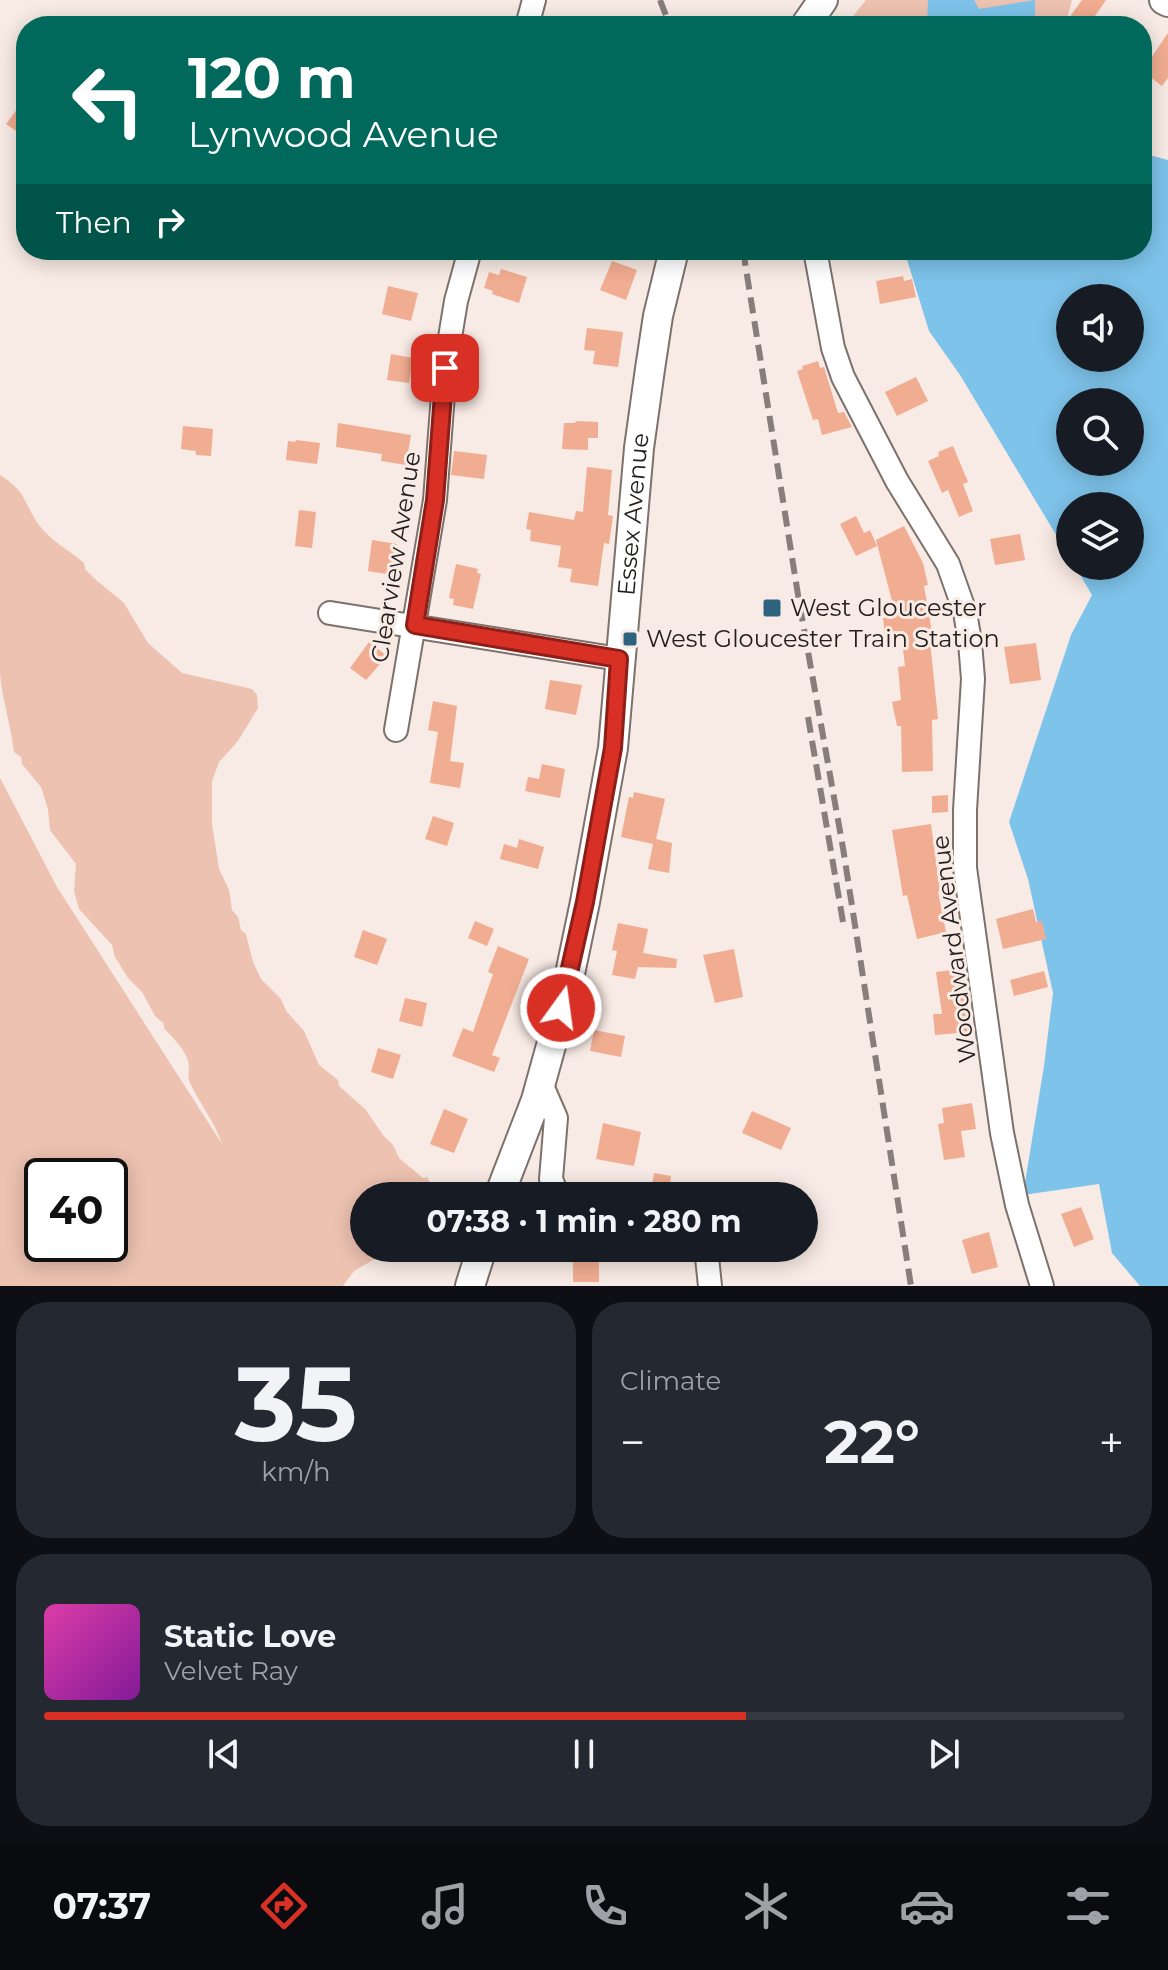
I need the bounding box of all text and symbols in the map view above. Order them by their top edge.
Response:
text: 120 m [188,44,356,112]
icon: left [56,48,160,152]
text: Lynwood Avenue [188,112,499,156]
icon: right [148,200,192,244]
text: Then [56,204,132,241]
map controls [1056,284,1144,580]
button: sound [1056,284,1144,372]
pin [411,334,479,402]
icon: arrive [423,346,467,390]
button: search [1056,388,1144,476]
street label: Essex Avenue [611,431,655,597]
street label: Clearview Avenue [364,449,427,665]
button: layers [1056,492,1144,580]
place label: West Gloucester [790,593,987,622]
marker: West Gloucester [761,597,783,619]
place label: West Gloucester Train Station [646,624,1000,653]
marker: West Gloucester Train Station [621,630,639,648]
street label: Woodward Avenue [925,834,982,1064]
position arrow [519,966,603,1050]
speed limit sign: 40 [24,1158,128,1262]
text: 07:38 · 1 min · 280 m [426,1203,742,1240]
text: 35 [235,1340,357,1467]
text: Climate [620,1365,721,1397]
text: 22° [824,1405,920,1478]
text: − [620,1415,645,1469]
text: + [1099,1415,1124,1469]
text: km/h [261,1456,331,1488]
text: Static Love [164,1618,336,1655]
text: Velvet Ray [164,1655,298,1687]
icon: previous [202,1732,246,1776]
icon: pause [562,1732,606,1776]
icon: next [922,1732,966,1776]
icon: directions [256,1878,312,1934]
icon: music [417,1878,473,1934]
icon: phone [577,1878,633,1934]
icon: climate [738,1878,794,1934]
icon: car [899,1878,955,1934]
icon: filters [1060,1878,1116,1934]
text: 07:37 [52,1884,151,1928]

